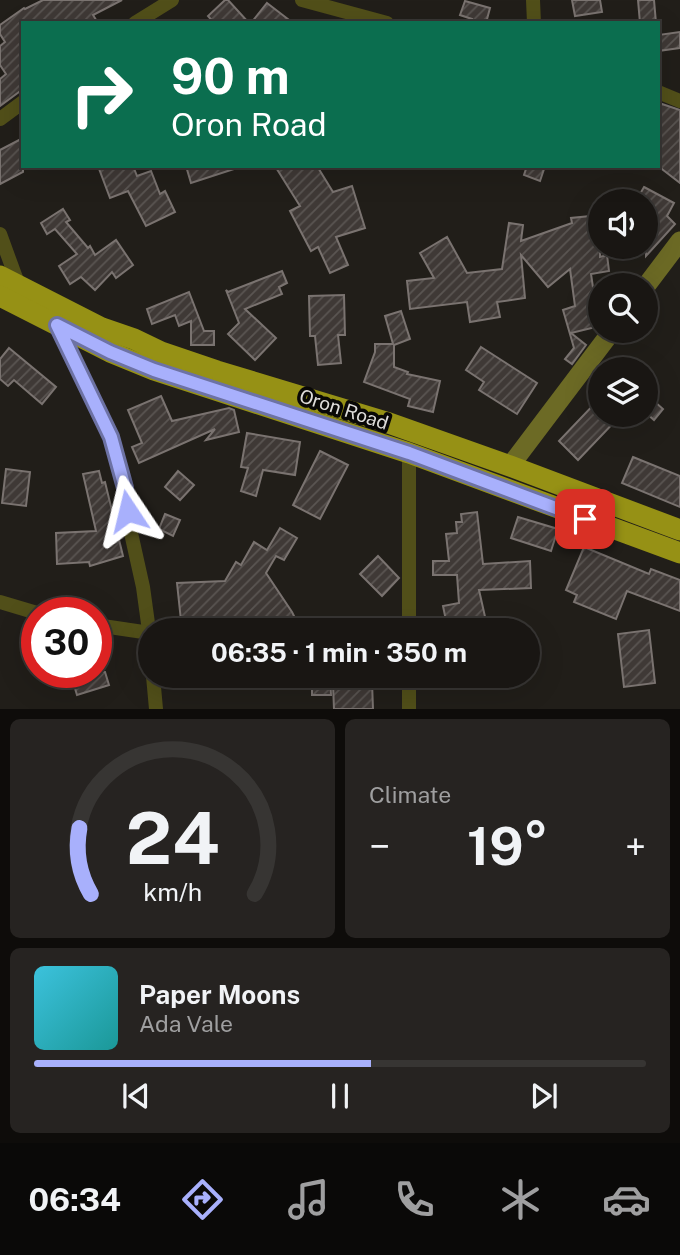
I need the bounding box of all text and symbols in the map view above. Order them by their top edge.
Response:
text: 90 m [171,47,290,105]
icon: right [56,49,147,140]
text: Oron Road [171,106,327,143]
map controls [588,189,658,427]
button: sound [588,189,658,259]
button: search [588,273,658,343]
button: layers [588,357,658,427]
street label: Oron Road [297,384,391,434]
position arrow [91,474,165,548]
pin [555,489,615,549]
icon: arrive [566,500,604,538]
speed limit sign: 30 [21,597,112,688]
text: 06:35 · 1 min · 350 m [211,637,467,668]
text: Climate [369,781,451,808]
text: 24 [126,796,219,881]
text: 19° [467,816,548,877]
text: − [369,824,390,869]
text: + [625,824,646,869]
text: km/h [143,877,202,907]
text: Paper Moons [139,979,300,1010]
text: Ada Vale [139,1010,233,1037]
icon: previous [117,1077,155,1115]
icon: pause [321,1077,359,1115]
icon: next [525,1077,563,1115]
icon: directions [178,1175,227,1224]
icon: music [284,1175,333,1224]
icon: phone [390,1175,439,1224]
icon: climate [496,1175,545,1224]
icon: car [602,1175,651,1224]
text: 06:34 [29,1181,121,1218]

